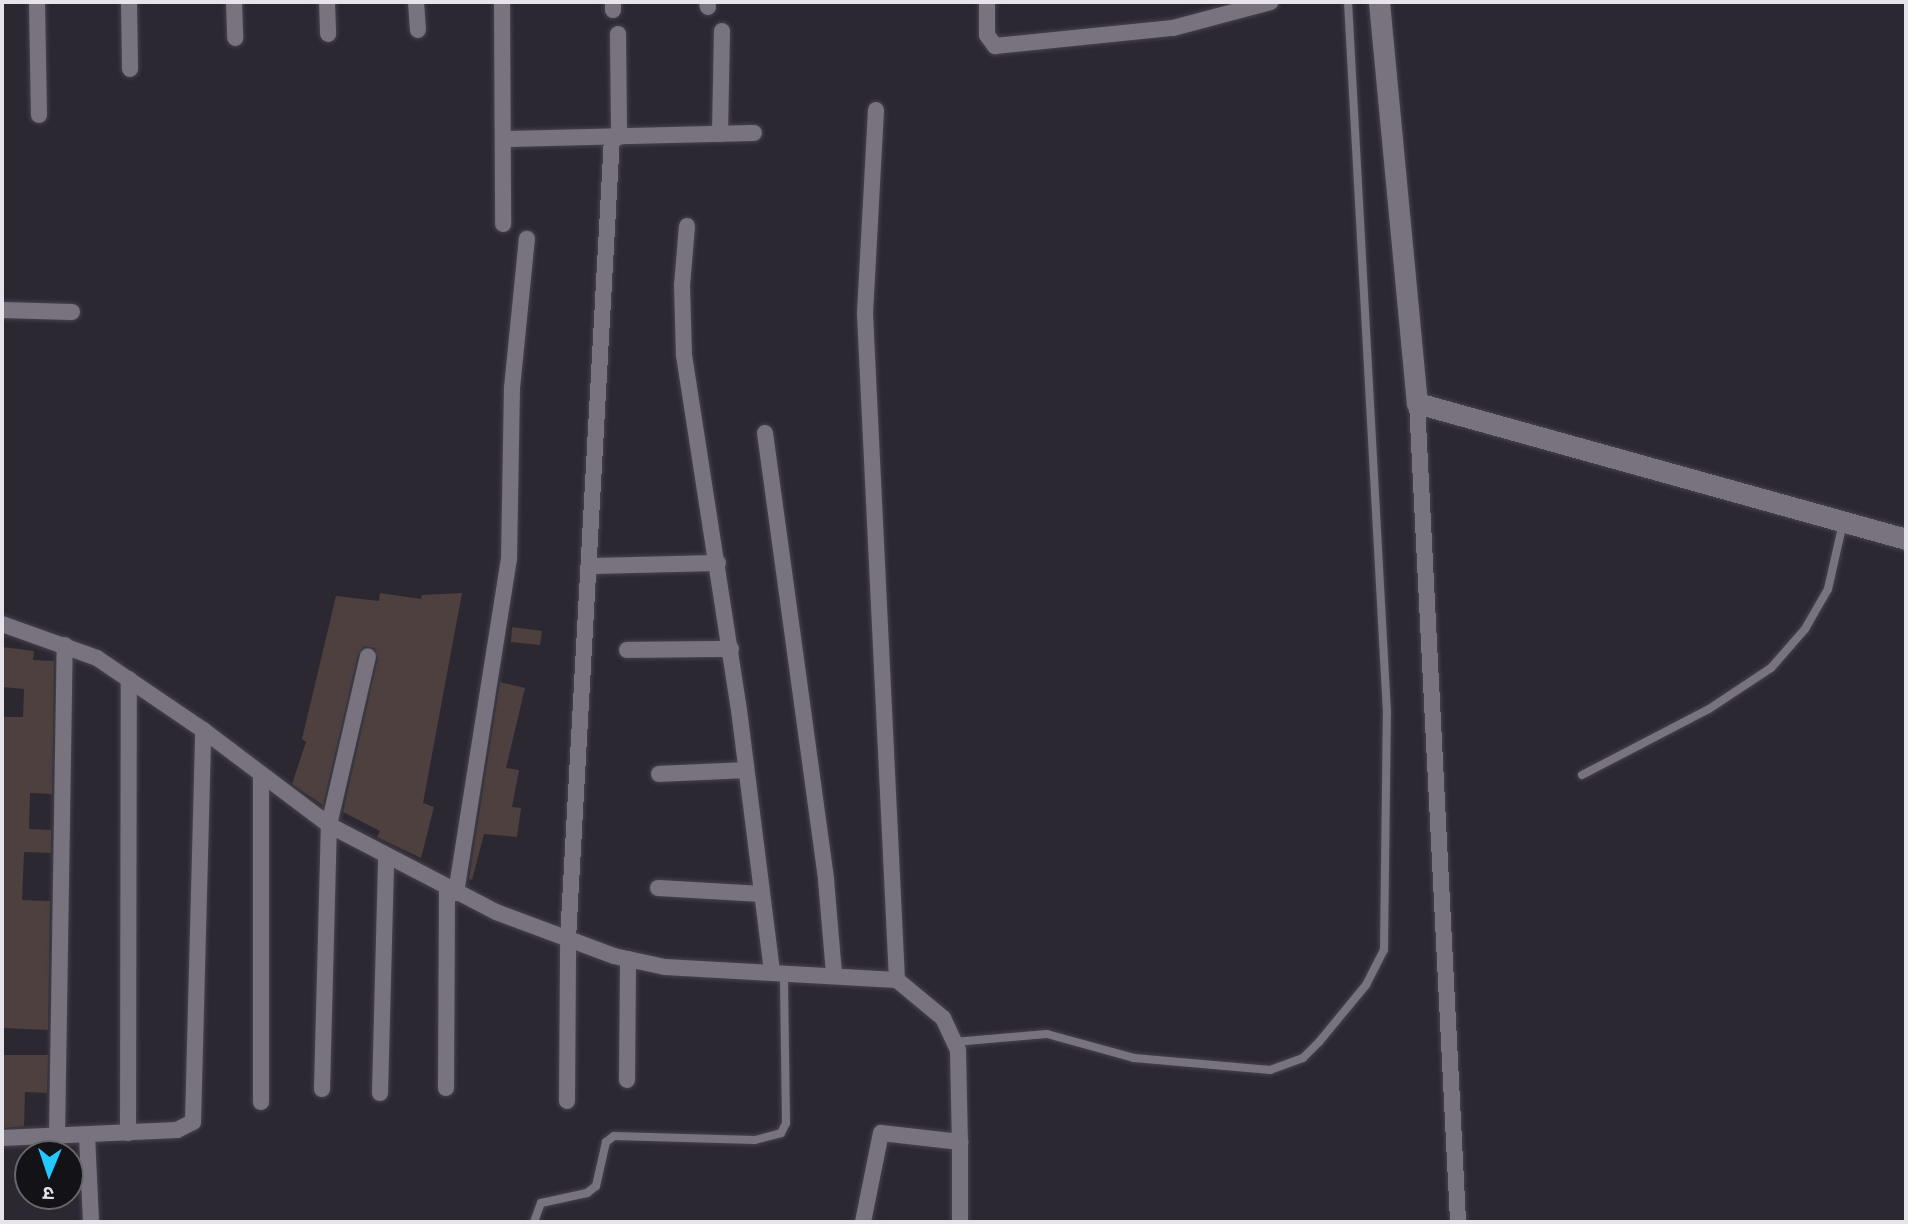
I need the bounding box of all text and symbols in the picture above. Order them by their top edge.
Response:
north arrow [14,1140,84,1210]
text: उ [42,1181,54,1207]

